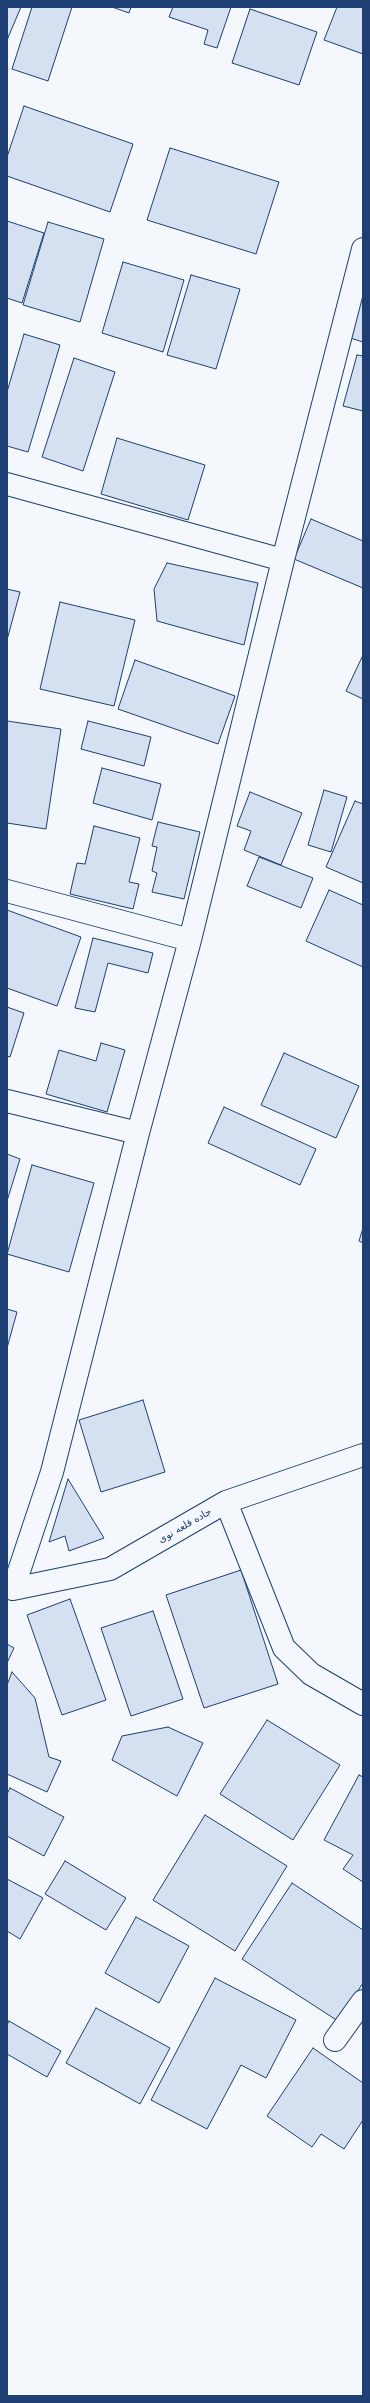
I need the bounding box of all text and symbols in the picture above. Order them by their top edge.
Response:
street label: جاده قلعه نوی [156,1506,214,1546]

